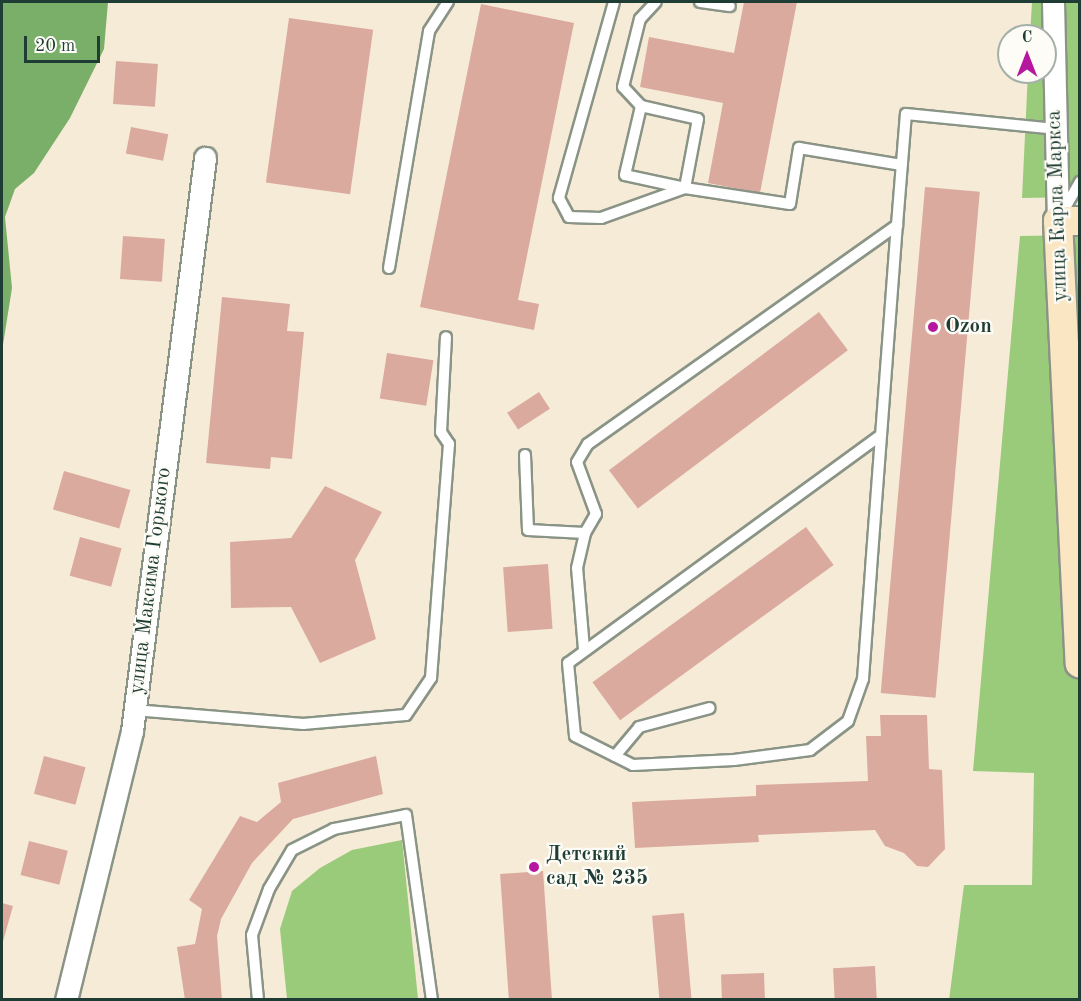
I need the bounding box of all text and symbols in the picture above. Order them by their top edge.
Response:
scale bar [27,24,104,62]
north arrow [997,24,1057,84]
text: С [1022,30,1032,46]
text: 20 m [35,37,75,55]
street label: улица Карла Маркса [1042,110,1074,302]
place label: Ozon [945,314,992,340]
marker: Ozon [926,320,940,334]
street label: улица Максима Горького [125,466,177,696]
place label: Детский сад № 235 [546,842,648,892]
marker: Детский сад № 235 [527,860,541,874]

